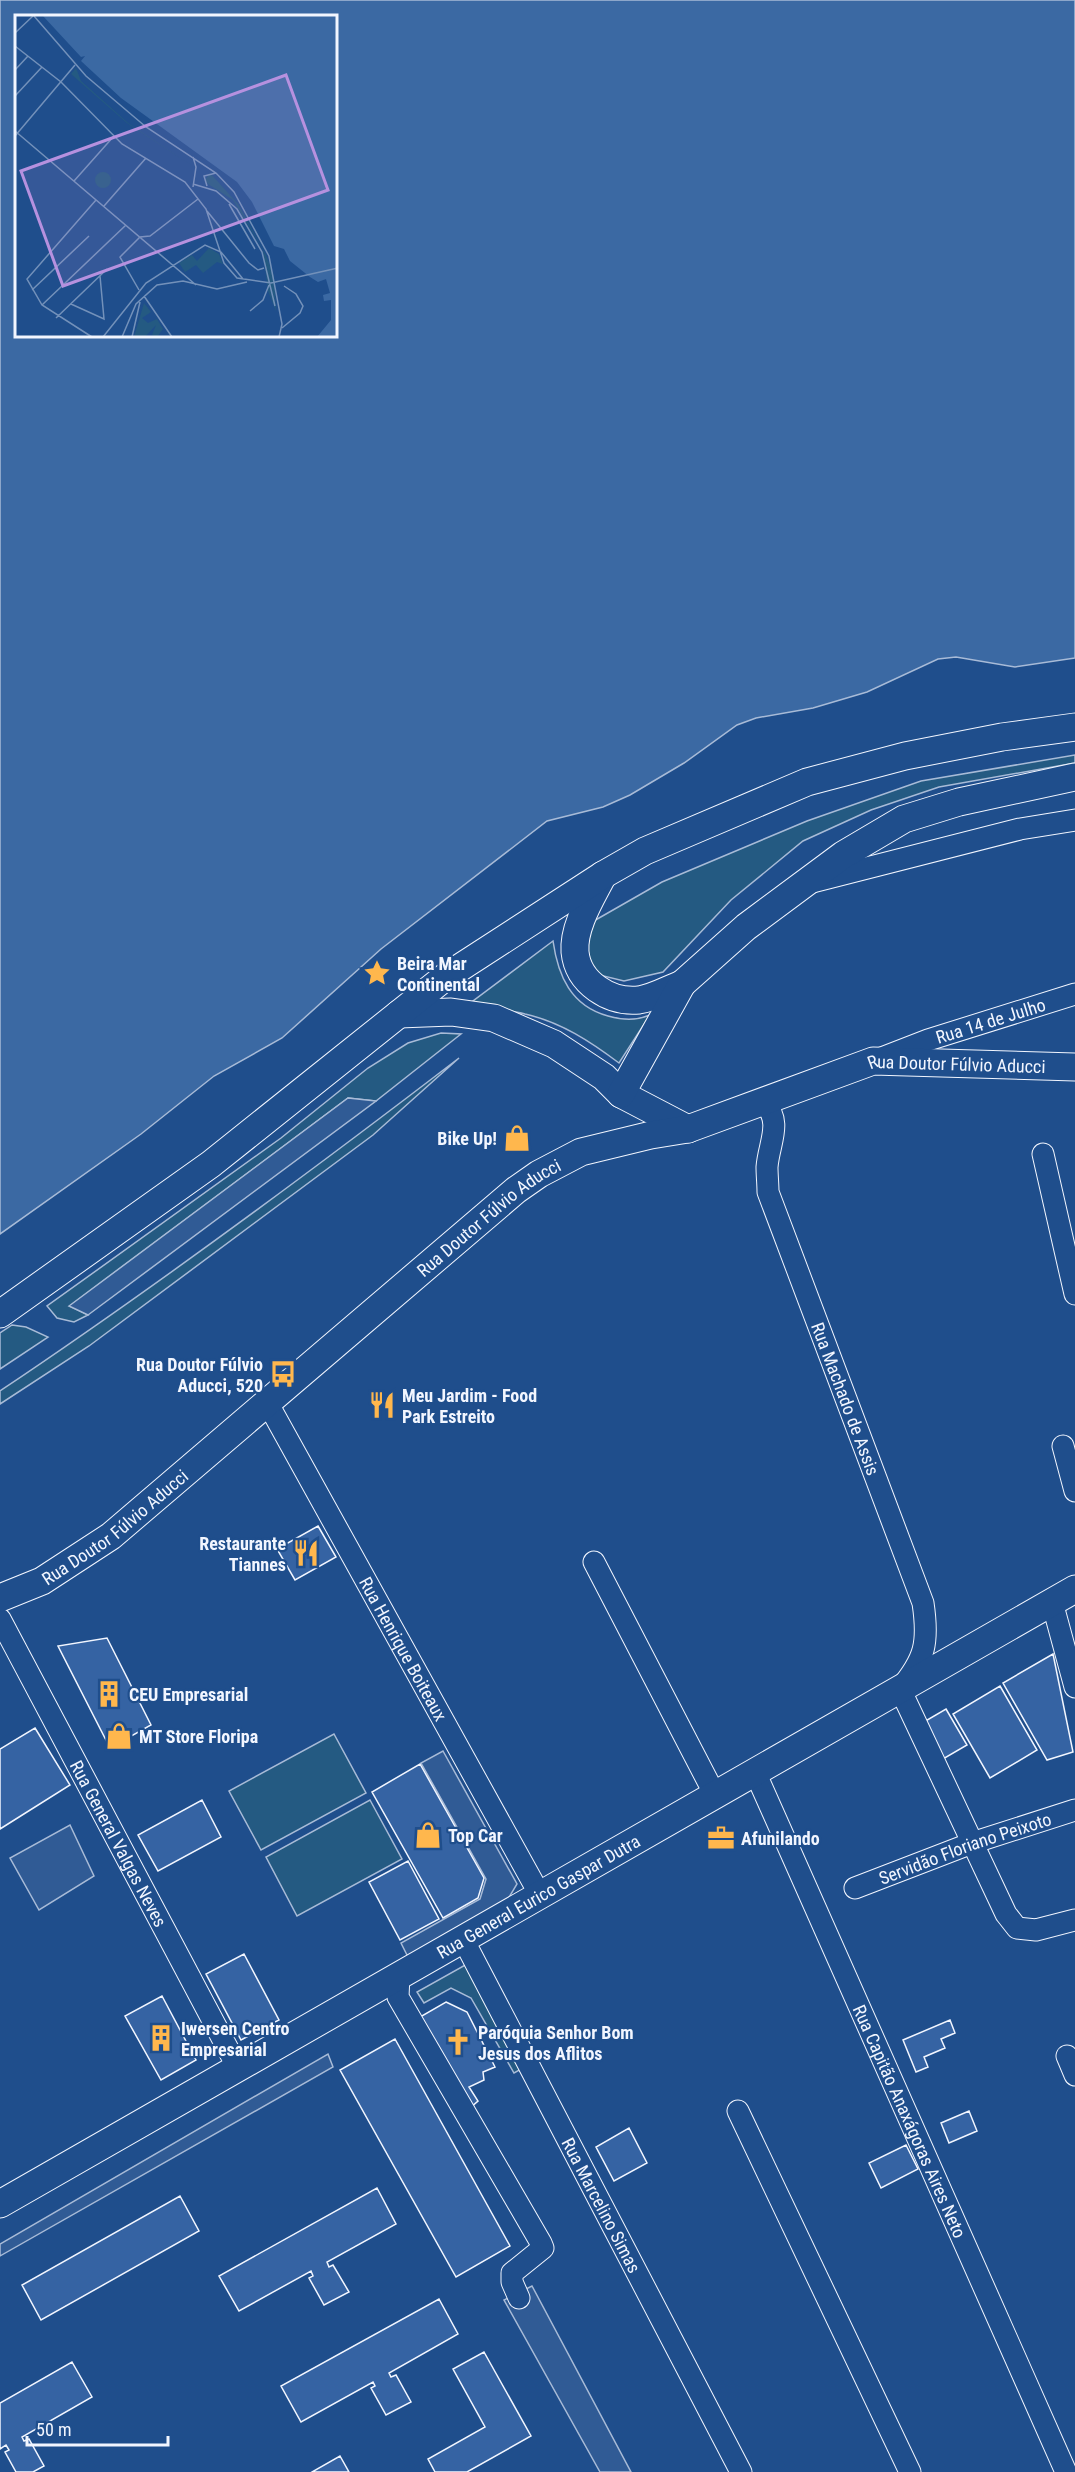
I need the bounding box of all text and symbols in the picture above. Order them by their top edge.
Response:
inset map [15,15,338,338]
place label: Beira Mar Continental [397,953,480,995]
place icon: Beira Mar Continental [362,958,392,988]
street label: Rua 14 de Julho [933,993,1048,1047]
street label: Rua Doutor Fúlvio Aducci [864,1050,1046,1077]
shop icon: Bike Up! [502,1123,532,1153]
place label: Bike Up! [437,1128,497,1149]
street label: Rua Doutor Fúlvio Aducci [412,1154,564,1281]
street label: Rua Machado de Assis [808,1319,884,1478]
place label: Rua Doutor Fúlvio Aducci, 520 [136,1354,263,1396]
bus stop icon: Rua Doutor Fúlvio Aducci, 520 [268,1359,298,1389]
place label: Meu Jardim - Food Park Estreito [402,1385,537,1427]
restaurant icon: Meu Jardim - Food Park Estreito [367,1390,397,1420]
street label: Rua Doutor Fúlvio Aducci [38,1465,192,1589]
place label: Restaurante Tiannes [199,1533,286,1575]
restaurant icon: Restaurante Tiannes [291,1538,321,1568]
street label: Rua Henrique Boiteaux [355,1573,452,1724]
building icon: CEU Empresarial [94,1679,124,1709]
place label: CEU Empresarial [129,1684,248,1705]
shop icon: MT Store Floripa [104,1721,134,1751]
place label: MT Store Floripa [139,1726,258,1747]
street label: Rua General Valgas Neves [66,1757,172,1930]
street label: Servidão Floriano Peixoto [876,1808,1054,1888]
shop icon: Top Car [413,1820,443,1850]
office icon: Afunilando [706,1823,736,1853]
place label: Top Car [448,1825,503,1846]
place label: Afunilando [741,1828,820,1849]
street label: Rua General Eurico Gaspar Dutra [433,1830,643,1963]
street label: Rua Capitão Anaxágoras Aires Neto [849,2001,971,2241]
place label: Iwersen Centro Empresarial [181,2018,290,2060]
place label: Paróquia Senhor Bom Jesus dos Aflitos [478,2022,634,2064]
building icon: Iwersen Centro Empresarial [146,2023,176,2053]
church icon: Paróquia Senhor Bom Jesus dos Aflitos [443,2027,473,2057]
street label: Rua Marcelino Simas [558,2134,646,2276]
scale bar [27,2409,168,2447]
text: 50 m [36,2419,71,2440]

